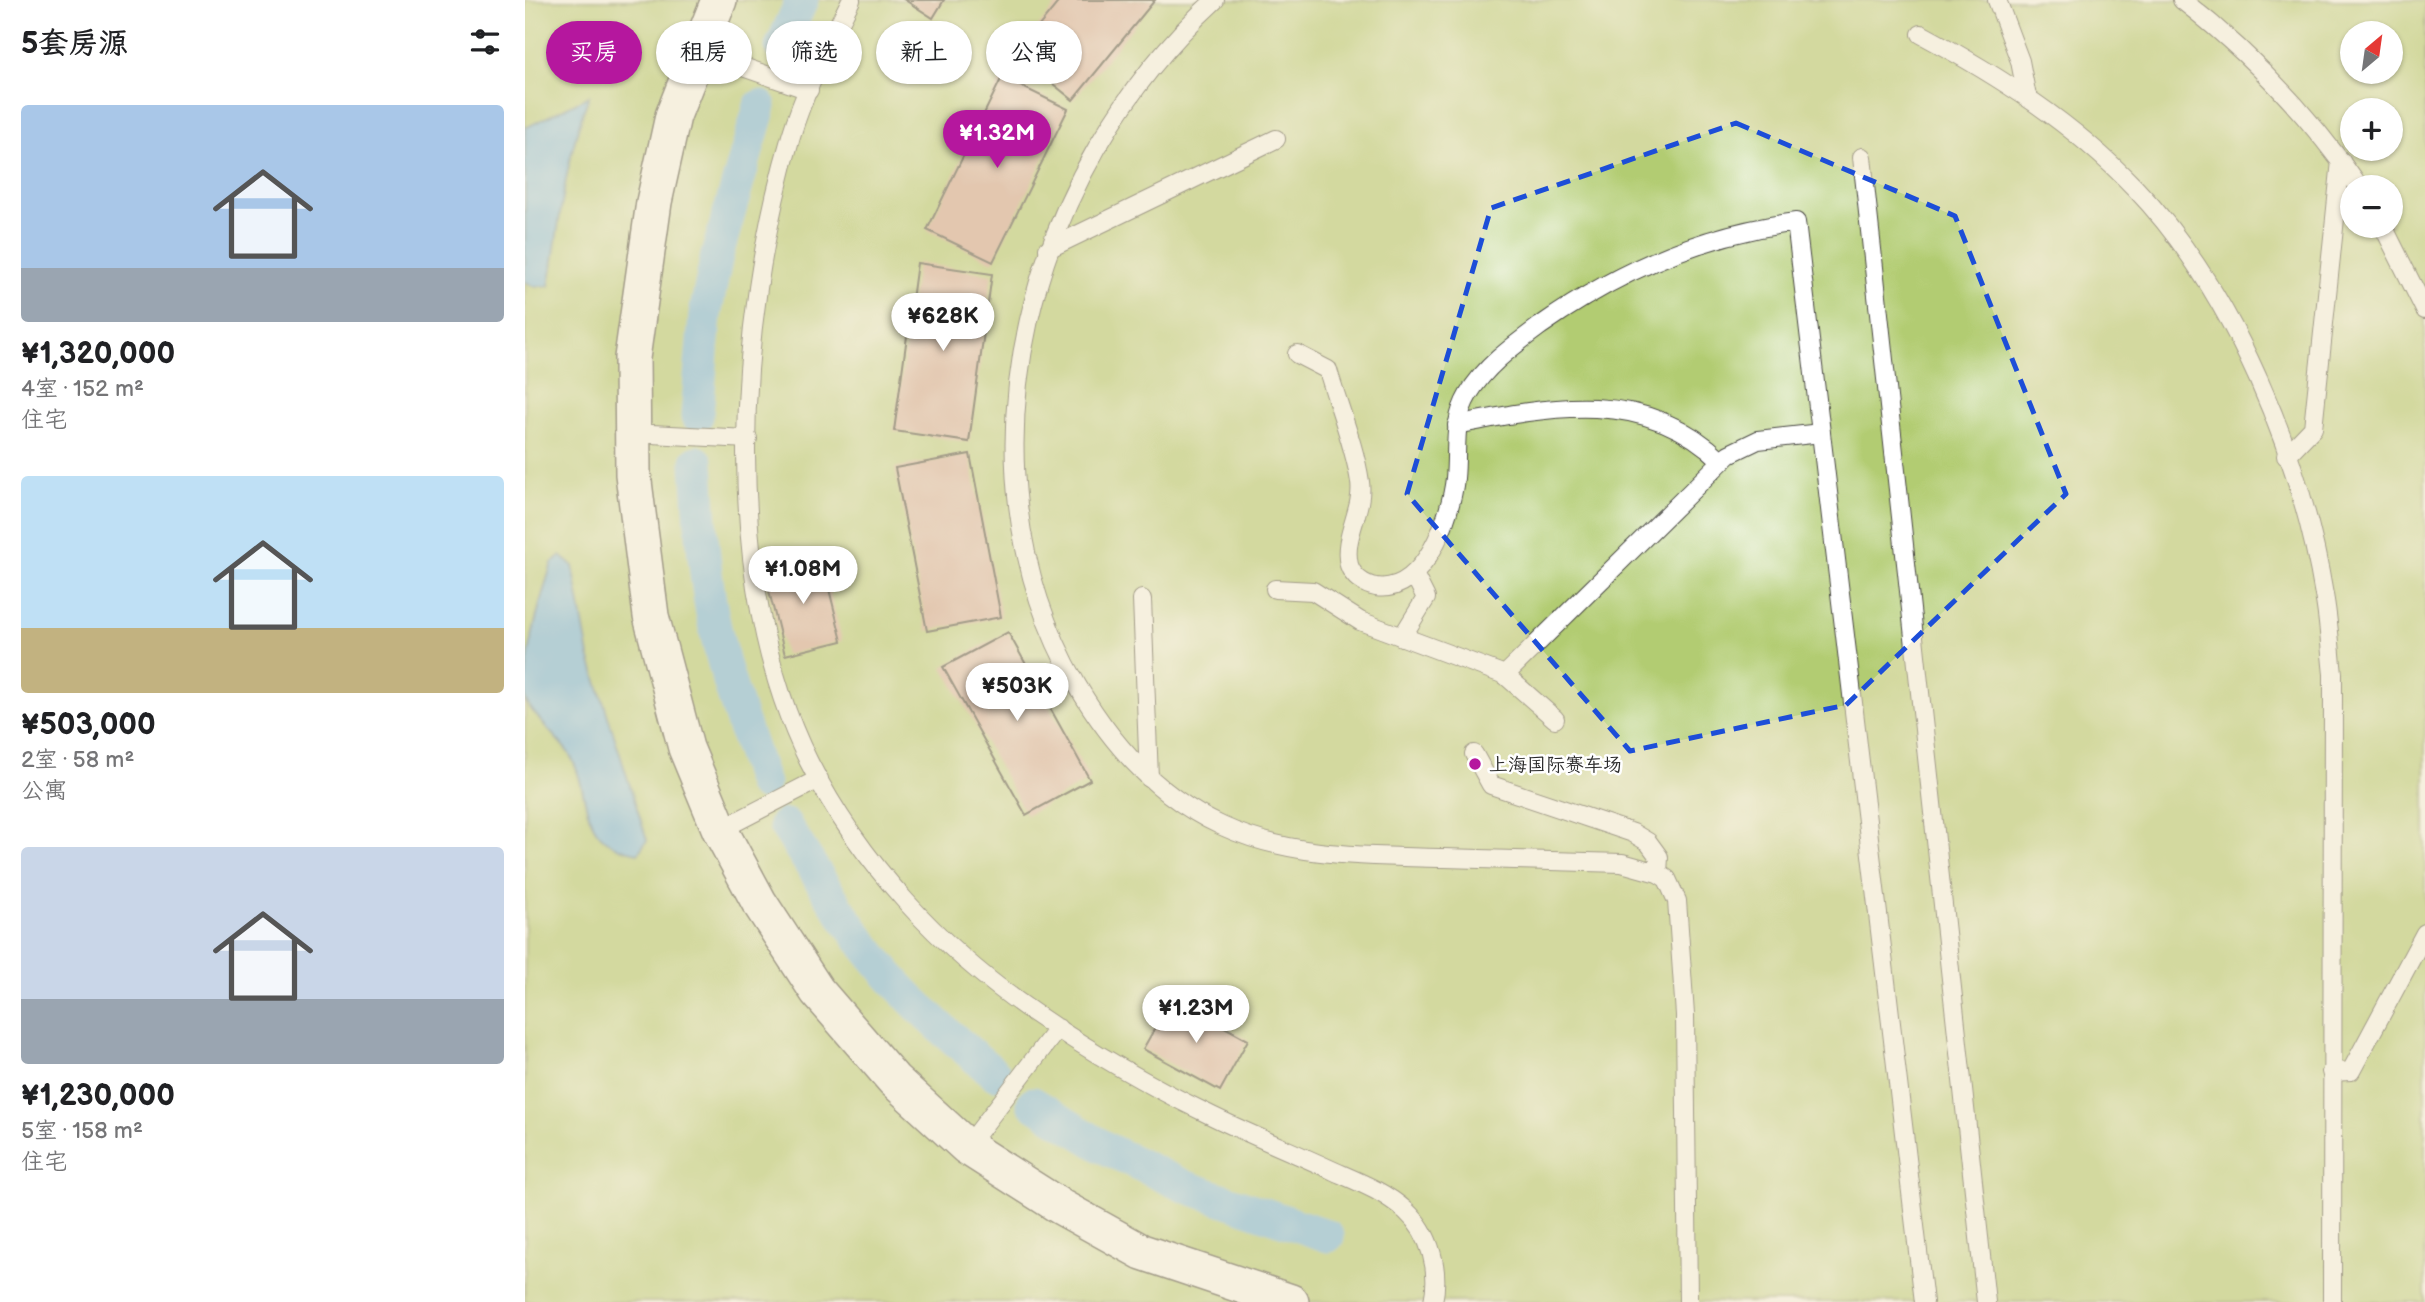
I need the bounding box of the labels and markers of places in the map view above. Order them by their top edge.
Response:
pin: ¥1.32M [940,110,1054,170]
pin: ¥628K [894,294,992,353]
pin: ¥1.08M [746,546,860,606]
pin: ¥503K [968,664,1066,723]
place label: 上海国际赛车场 [1489,754,1622,777]
marker: 上海国际赛车场 [1467,756,1483,772]
pin: ¥1.23M [1139,986,1253,1045]

